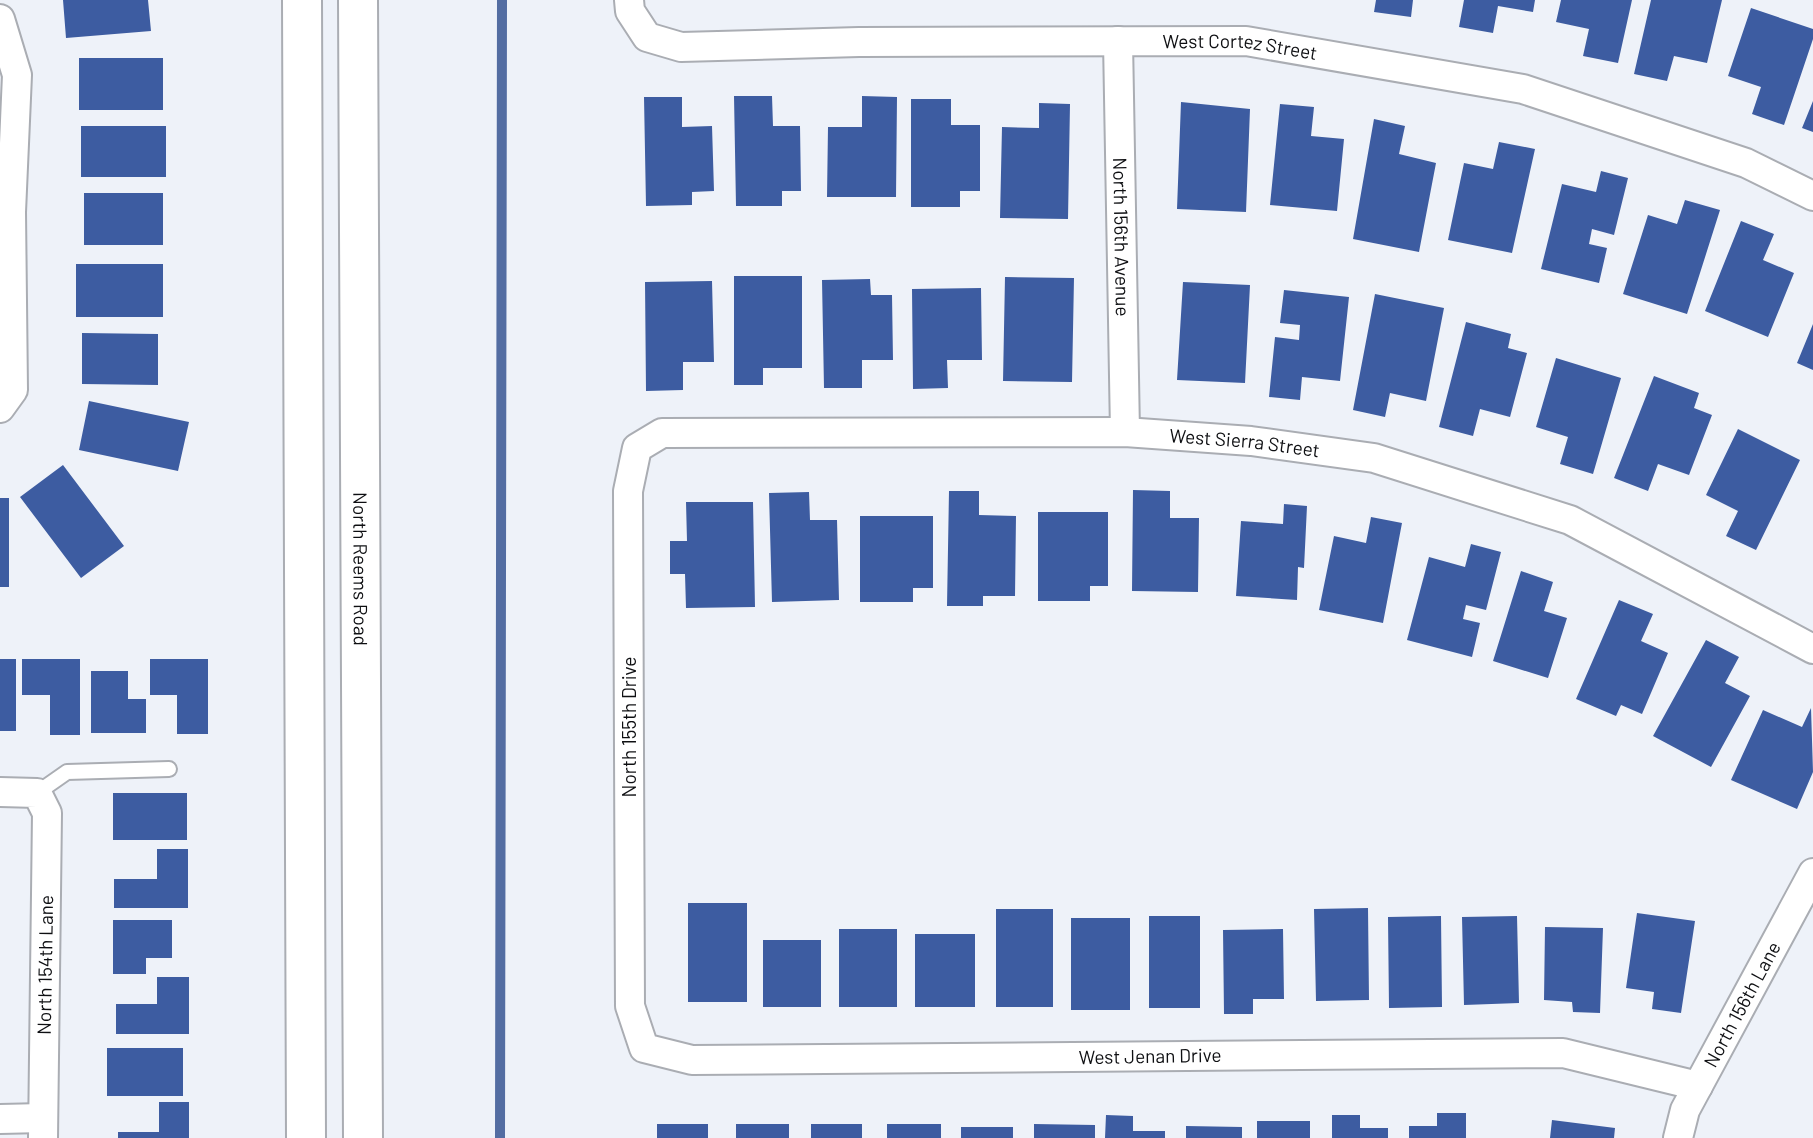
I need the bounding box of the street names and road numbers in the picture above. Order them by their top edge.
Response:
street label: West Cortez Street [1163,29,1319,64]
street label: North 156th Avenue [1109,157,1135,317]
street label: West Sierra Street [1169,423,1321,461]
street label: North Reems Road [349,492,373,646]
street label: North 155th Drive [617,657,640,797]
street label: North 154th Lane [32,895,57,1035]
street label: North 156th Lane [1698,937,1785,1071]
street label: West Jenan Drive [1078,1043,1222,1068]

